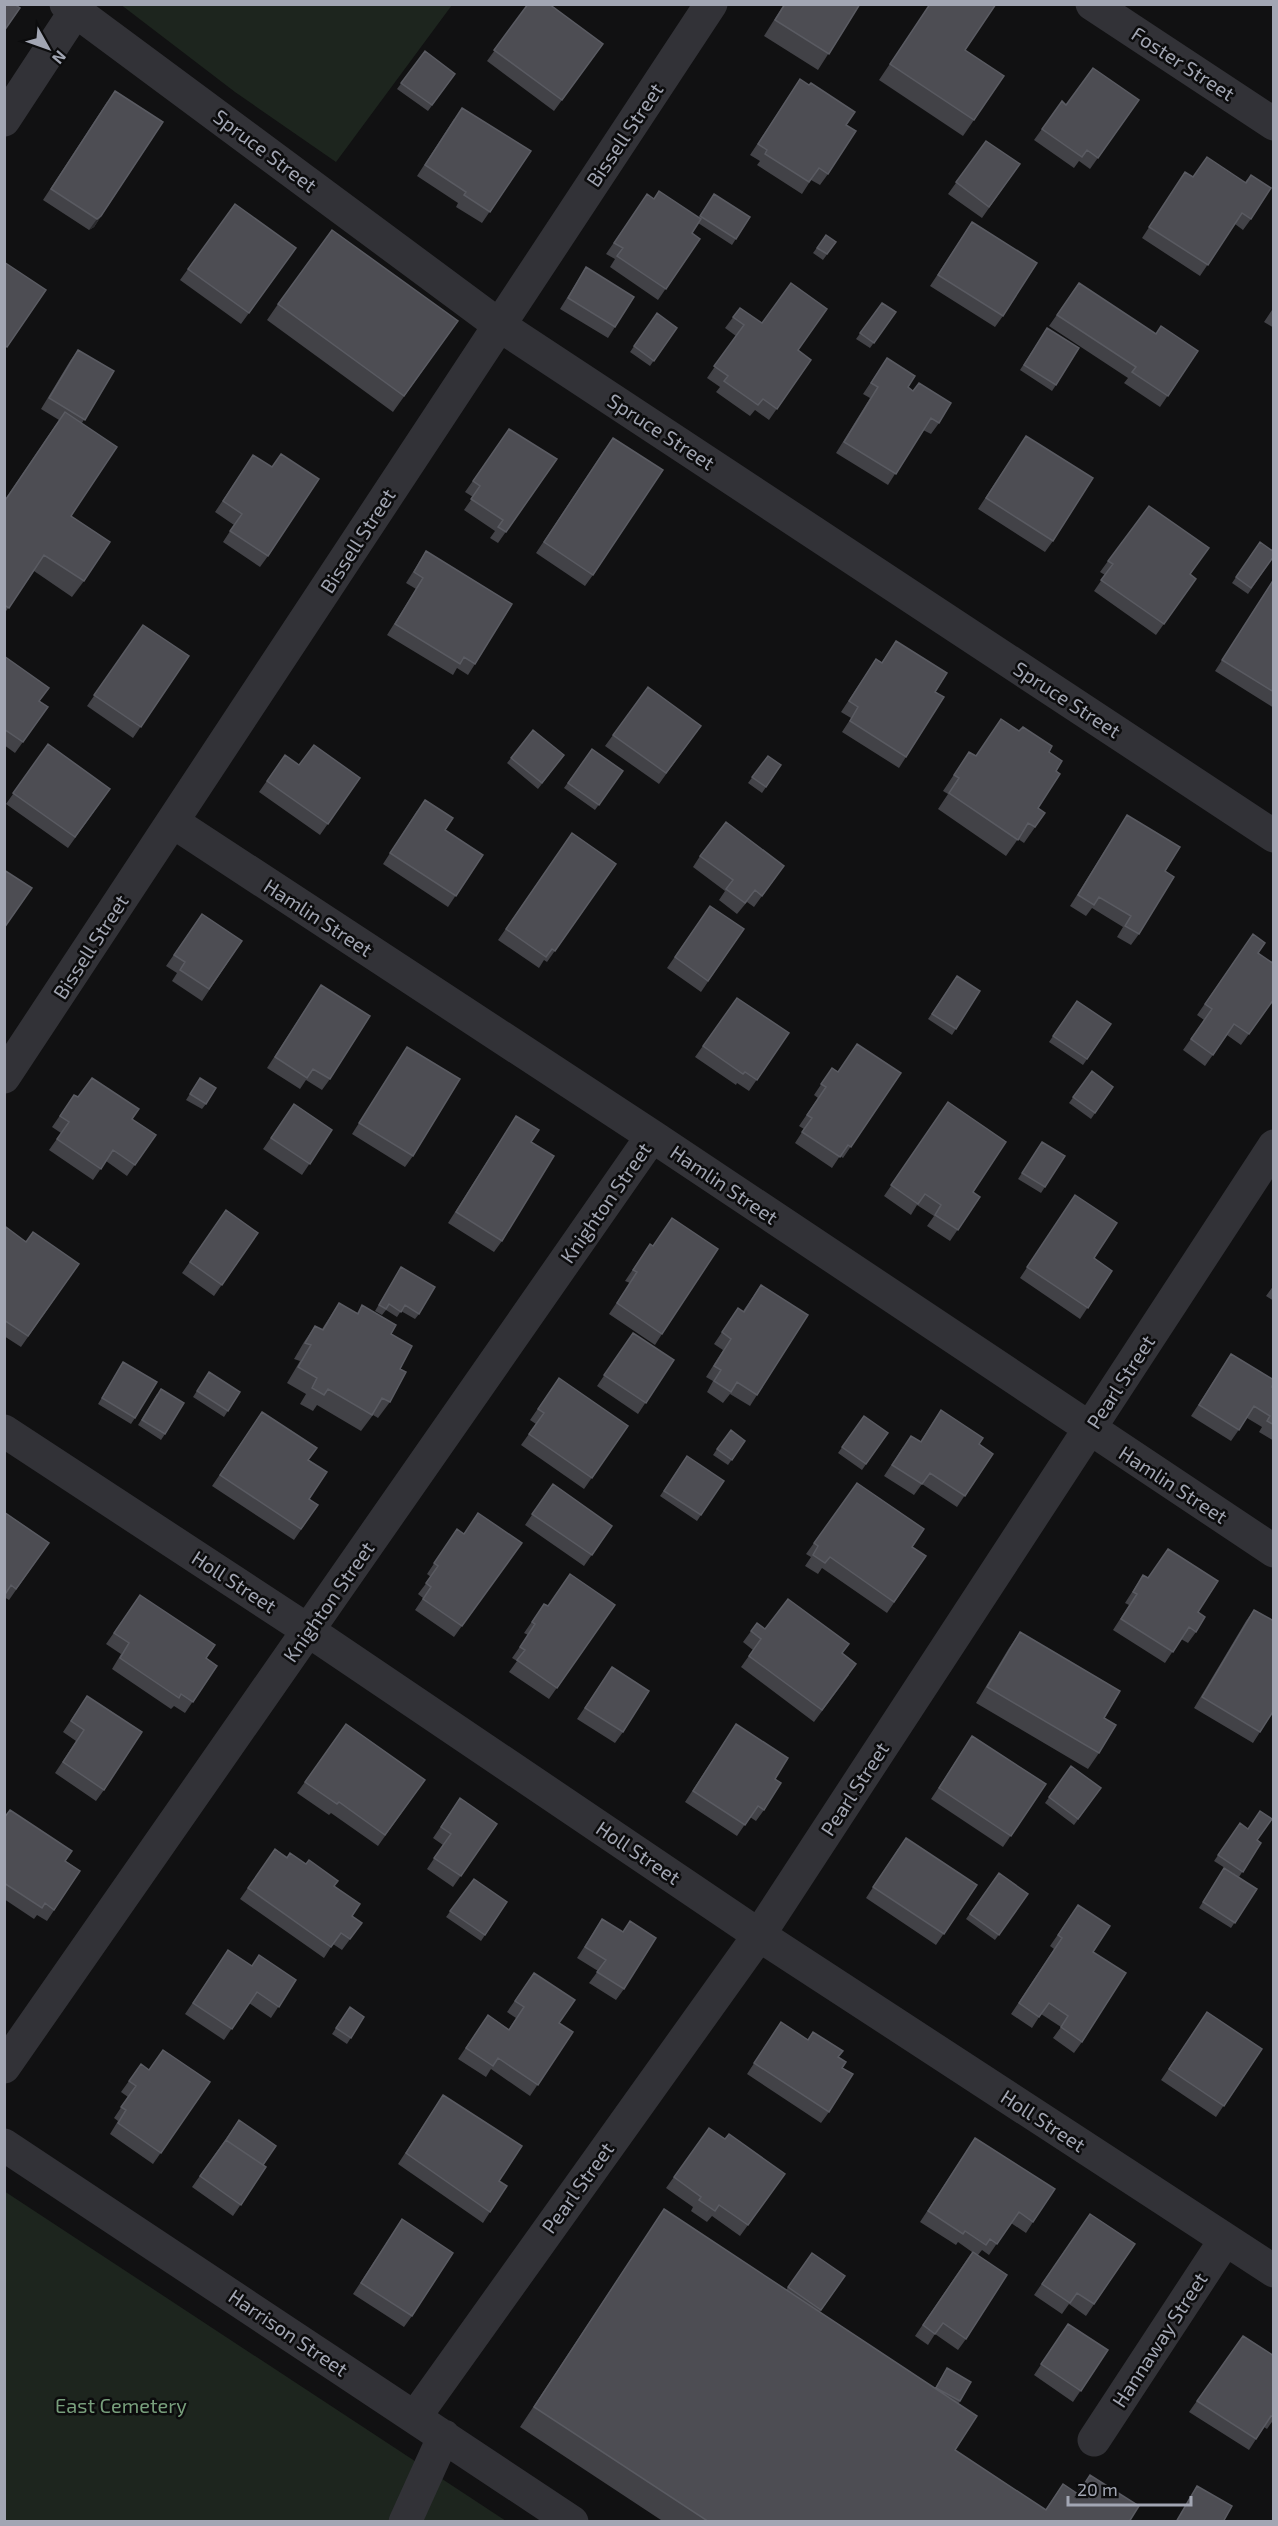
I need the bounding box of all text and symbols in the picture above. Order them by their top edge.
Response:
north arrow [18,18,78,78]
street label: Foster Street [1128,21,1240,106]
text: N [49,47,71,68]
street label: Bissell Street [581,78,668,191]
street label: Spruce Street [209,104,322,197]
street label: Spruce Street [604,388,720,475]
street label: Bissell Street [314,483,400,597]
street label: Spruce Street [1010,656,1126,743]
street label: Hamlin Street [260,873,378,961]
street label: Bissell Street [47,889,133,1003]
street label: Knighton Street [555,1137,656,1267]
street label: Hamlin Street [666,1139,783,1229]
street label: Pearl Street [1081,1330,1160,1433]
street label: Hamlin Street [1115,1440,1233,1528]
street label: Knighton Street [278,1536,379,1666]
street label: Holl Street [188,1545,282,1618]
street label: Pearl Street [815,1737,894,1840]
street label: Holl Street [592,1815,685,1889]
street label: Holl Street [997,2084,1091,2157]
street label: Pearl Street [536,2137,619,2238]
street label: Hannaway Street [1107,2267,1212,2411]
street label: Harrison Street [224,2283,353,2381]
park label: East Cemetery [55,2393,187,2417]
scale bar [1068,2469,1191,2507]
text: 20 m [1077,2478,1118,2500]

